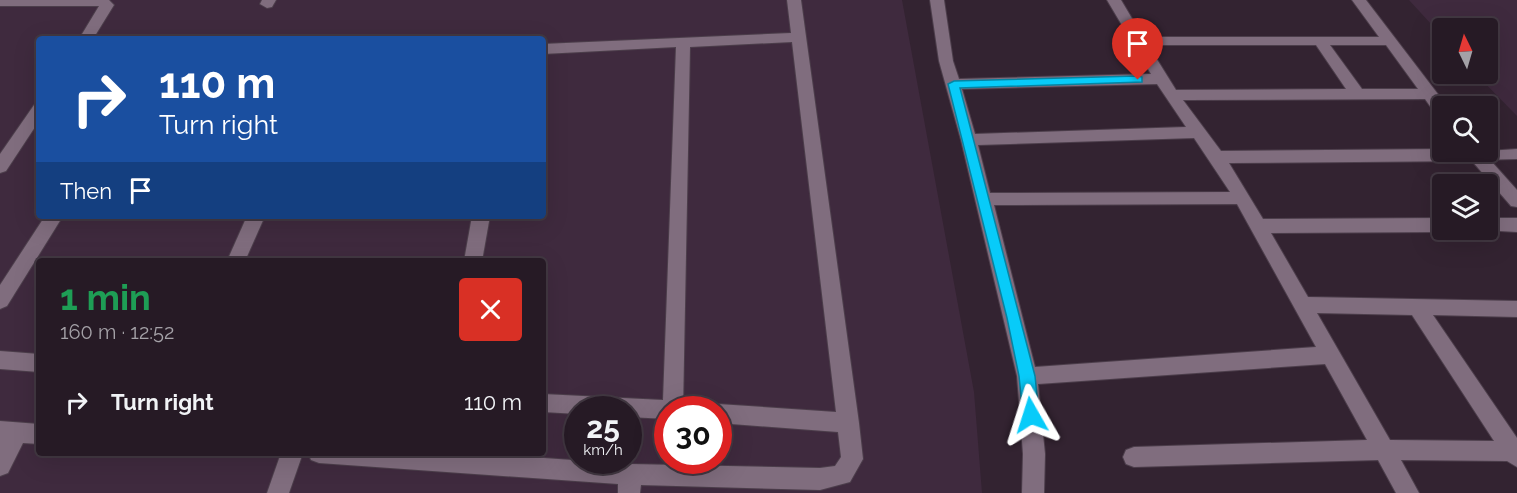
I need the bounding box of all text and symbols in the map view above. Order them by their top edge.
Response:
pin [1112,18,1163,80]
north arrow [1432,18,1498,84]
map controls [1432,18,1498,240]
icon: arrive [1121,27,1154,60]
text: 110 m [159,59,275,108]
icon: right [60,60,138,138]
button: search [1432,96,1498,162]
text: Turn right [159,109,278,140]
icon: arrive [124,174,157,207]
button: layers [1432,174,1498,240]
text: Then [60,178,112,204]
text: 1 min [60,276,151,318]
button: close [459,278,522,341]
text: 160 m · 12:52 [60,320,174,344]
position arrow [999,383,1063,447]
icon: right [60,386,93,419]
text: Turn right [111,389,214,415]
text: 110 m [464,389,522,415]
speed limit sign: 30 [654,396,732,474]
text: 25 [586,410,620,445]
text: km/h [583,441,623,459]

